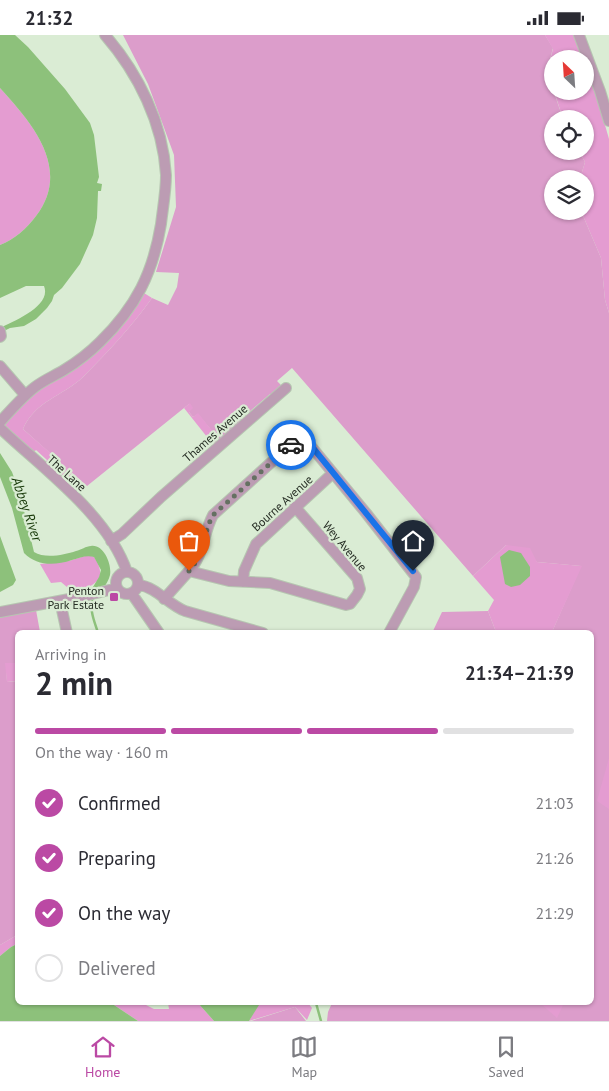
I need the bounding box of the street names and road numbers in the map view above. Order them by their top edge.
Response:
street label: Thames Avenue [180,401,250,465]
street label: The Lane [44,452,90,494]
street label: Bourne Avenue [248,472,316,534]
street label: Wey Avenue [320,518,370,574]

